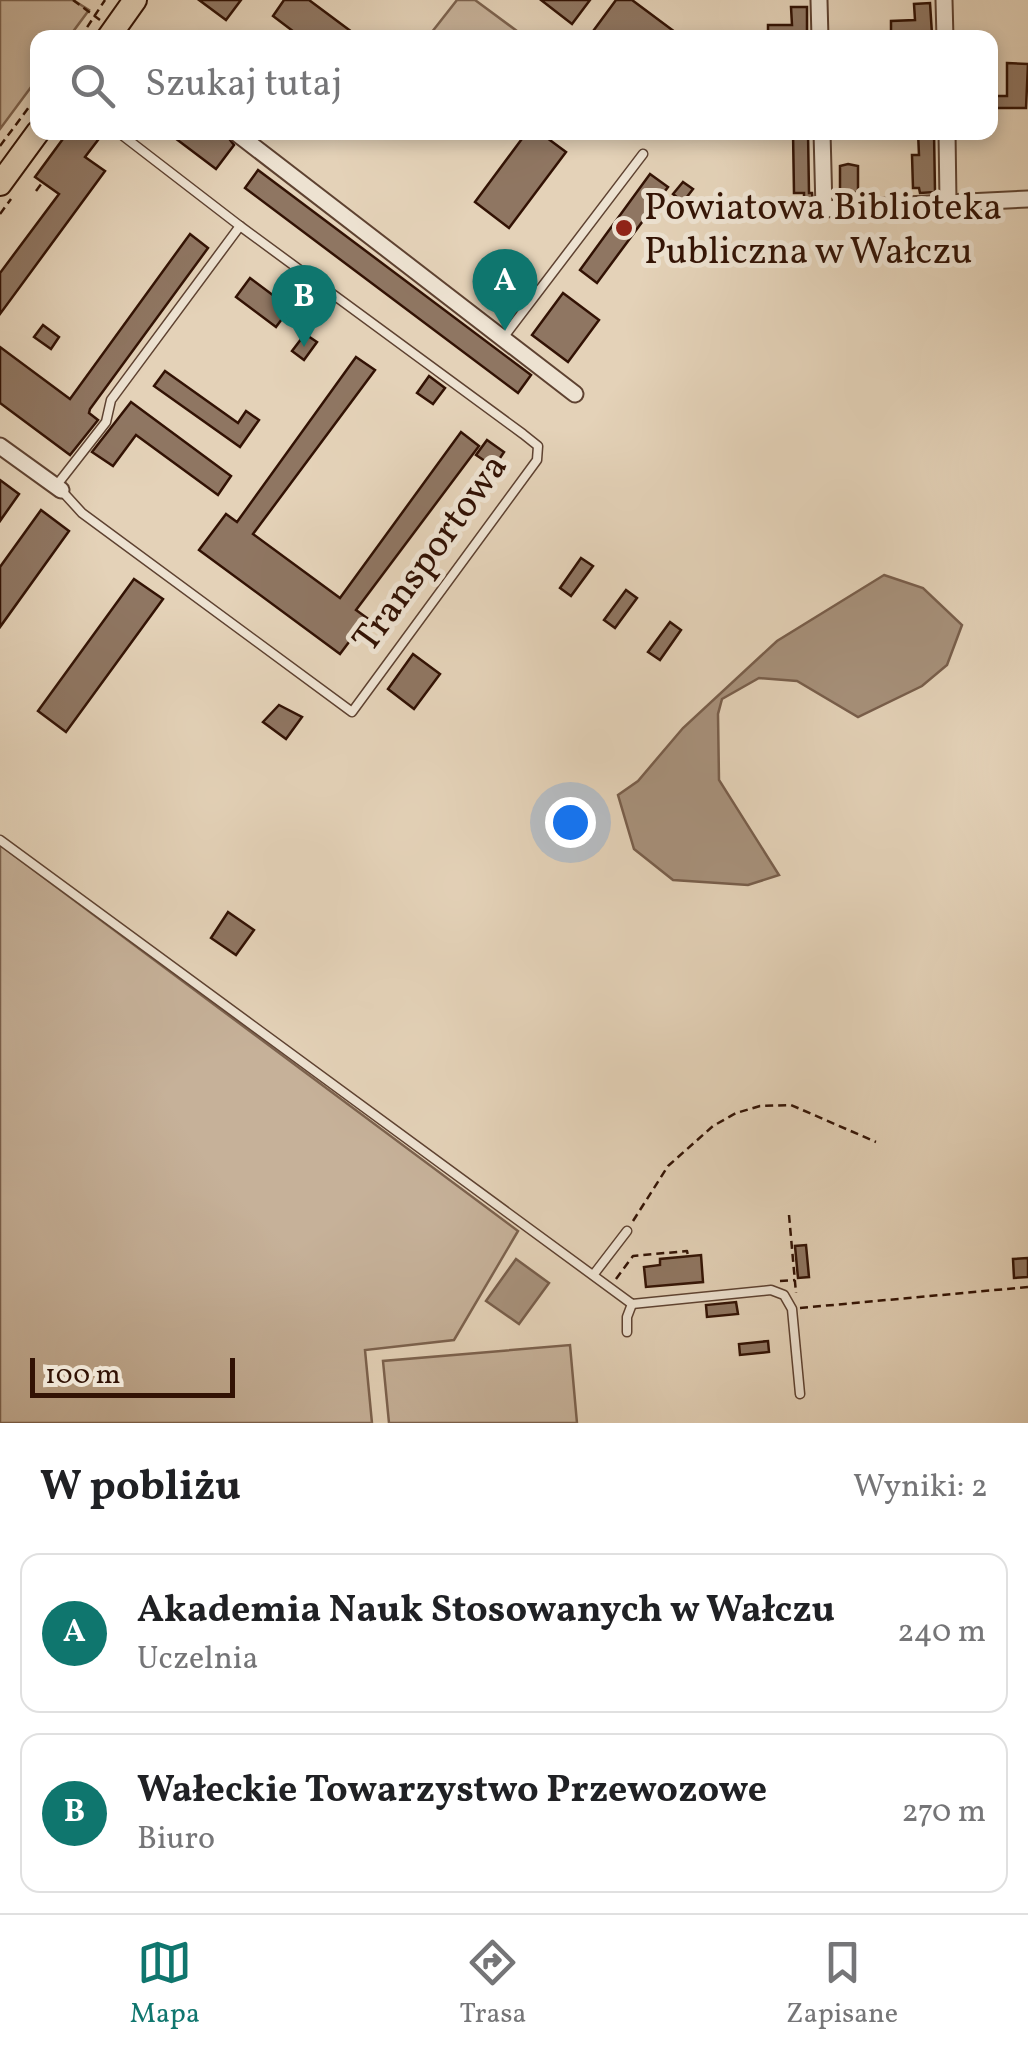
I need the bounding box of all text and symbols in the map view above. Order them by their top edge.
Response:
search box [30,30,998,140]
icon: search [65,58,120,113]
text: Szukaj tutaj [145,59,342,112]
place label: Powiatowa Biblioteka Publiczna w Wałczu [644,183,1002,280]
marker: Powiatowa Biblioteka Publiczna w Wałczu [613,217,635,239]
pin: A [472,248,538,331]
pin: B [272,264,336,347]
street label: Transportowa [342,444,522,664]
your location [545,797,596,848]
scale bar [30,1353,235,1398]
text: 100 m [45,1356,120,1395]
text: W pobliżu [40,1459,241,1518]
text: Wyniki: 2 [853,1466,988,1510]
text: Akademia Nauk Stosowanych w Wałczu [137,1585,835,1638]
text: A [63,1611,86,1655]
text: 240 m [897,1611,986,1655]
text: Uczelnia [137,1638,258,1682]
text: Wałeckie Towarzystwo Przewozowe [137,1765,767,1818]
text: B [64,1791,85,1835]
text: 270 m [901,1791,986,1835]
text: Biuro [137,1818,215,1862]
tab: Mapa [130,1935,200,2034]
tab: Trasa [460,1935,526,2034]
tab: Zapisane [786,1935,898,2034]

